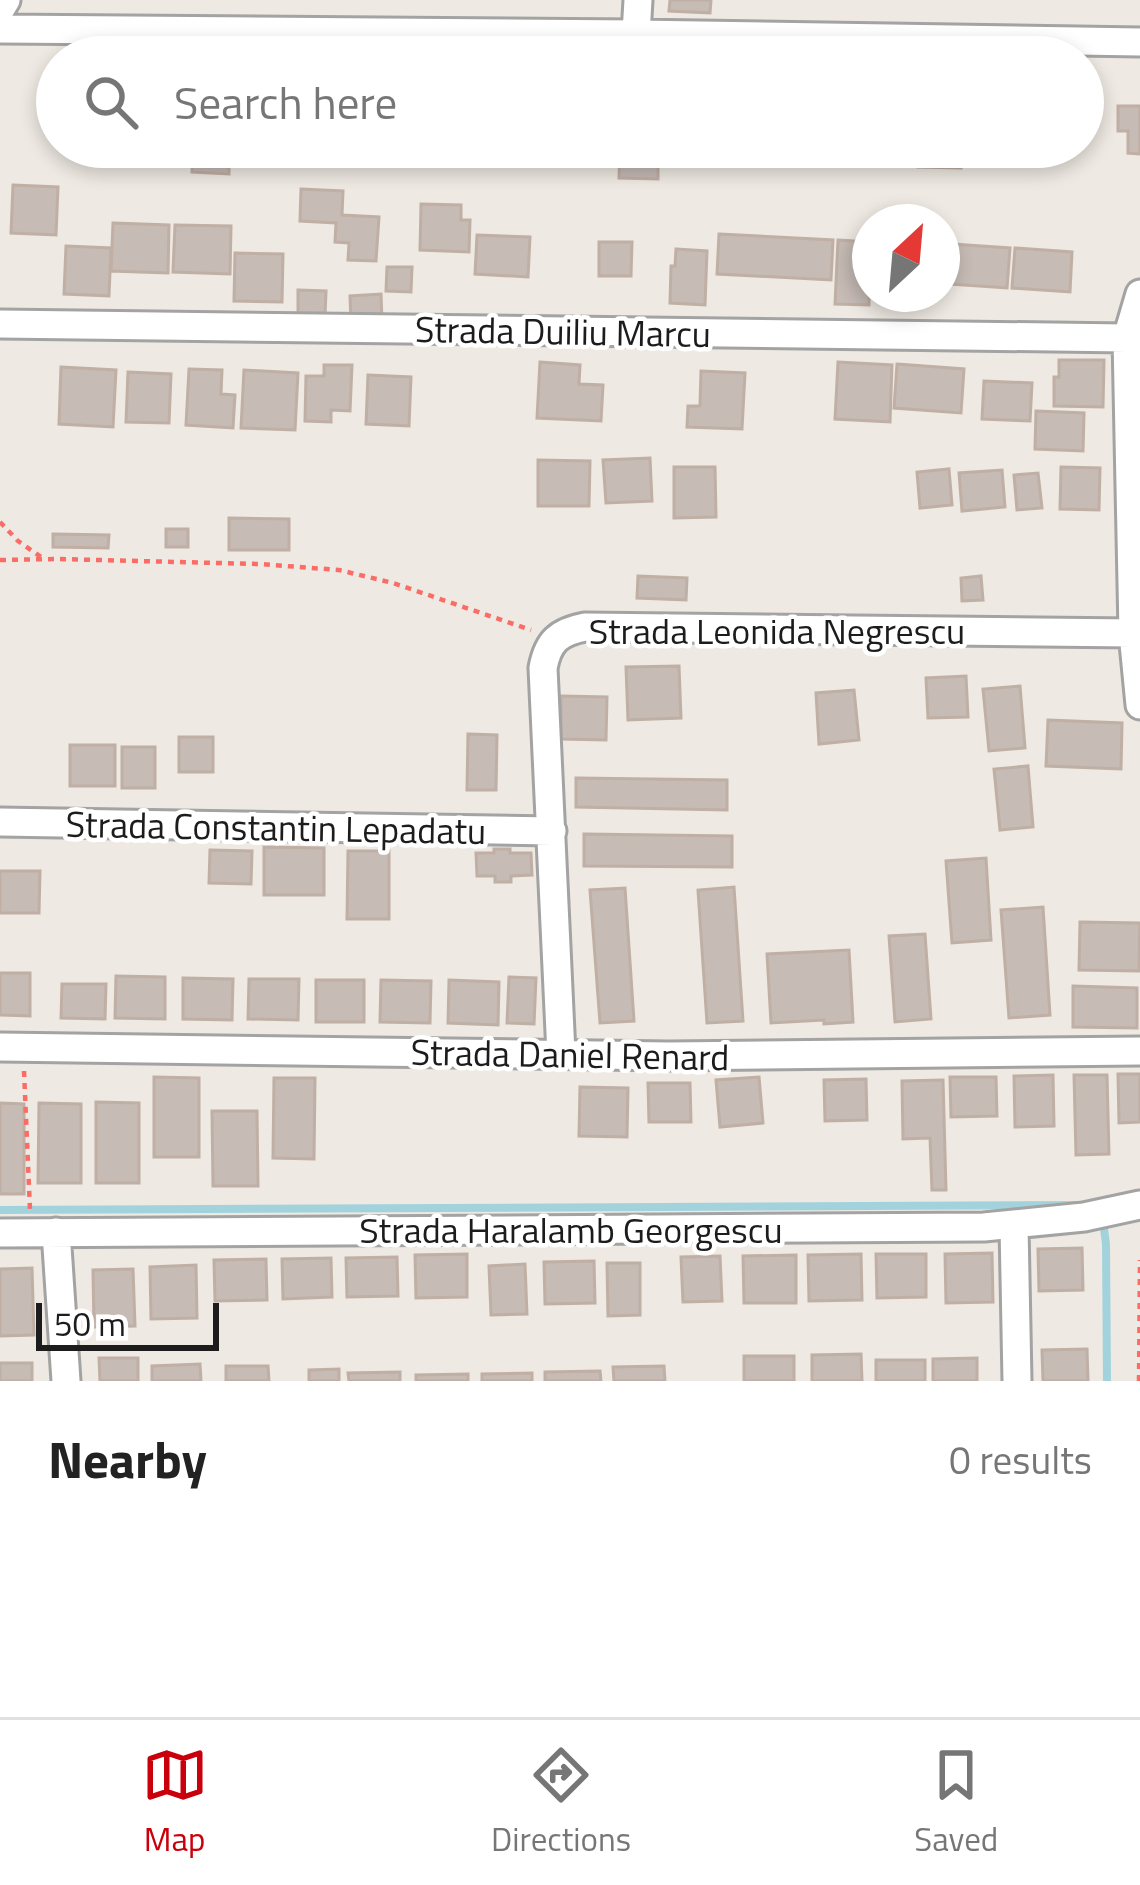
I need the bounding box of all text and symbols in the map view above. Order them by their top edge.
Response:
search box [36,36,1104,168]
text: Search here [174,68,397,136]
icon: search [78,69,144,135]
north arrow [852,204,960,312]
street label: Strada Duiliu Marcu [415,301,711,361]
street label: Strada Leonida Negrescu [589,603,965,658]
street label: Strada Constantin Lepadatu [65,796,487,858]
street label: Strada Daniel Renard [410,1024,730,1084]
street label: Strada Haralamb Georgescu [359,1202,783,1257]
scale bar [36,1297,219,1350]
text: 50 m [54,1299,126,1349]
text: Nearby [48,1420,207,1498]
text: 0 results [949,1430,1092,1489]
tab: Map [142,1742,208,1864]
tab: Directions [491,1742,631,1864]
tab: Saved [914,1742,998,1864]

